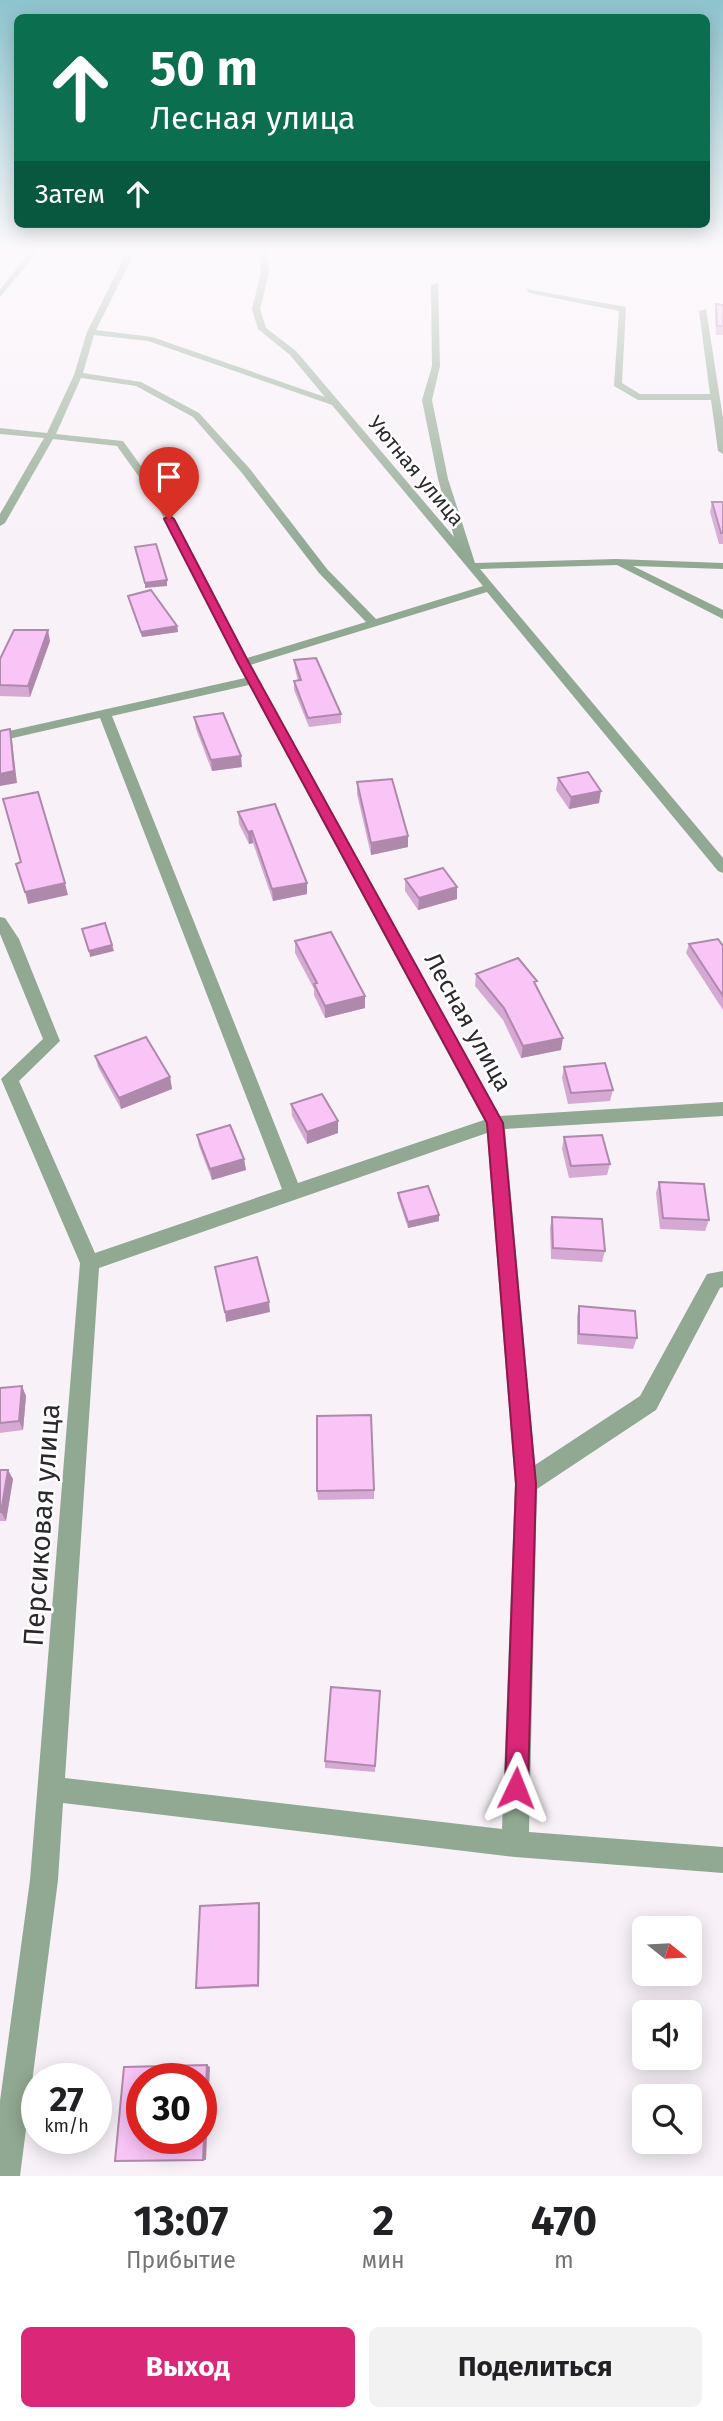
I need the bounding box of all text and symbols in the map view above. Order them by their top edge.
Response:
text: 50 m [150,39,258,98]
icon: ahead [35,42,126,133]
text: Лесная улица [150,99,355,137]
icon: ahead [119,175,157,213]
text: Затем [35,179,105,210]
street label: Уютная улица [362,411,470,531]
pin [139,447,199,519]
icon: arrive [150,458,188,496]
street label: Лесная улица [418,948,518,1096]
street label: Персиковая улица [17,1403,66,1647]
position arrow [479,1751,553,1825]
north arrow [632,1916,702,1986]
map controls [632,1916,702,2154]
button: sound [632,2000,702,2070]
speed limit sign: 30 [126,2063,217,2154]
text: 27 [49,2078,84,2120]
button: search [632,2084,702,2154]
text: km/h [44,2115,89,2137]
text: 13:07 [134,2196,228,2246]
text: 2 [372,2196,394,2246]
text: 470 [531,2196,597,2246]
text: Прибытие [126,2246,236,2274]
text: мин [362,2246,405,2274]
text: m [554,2246,574,2274]
button: Выход [21,2327,355,2407]
button: Поделиться [369,2327,702,2407]

